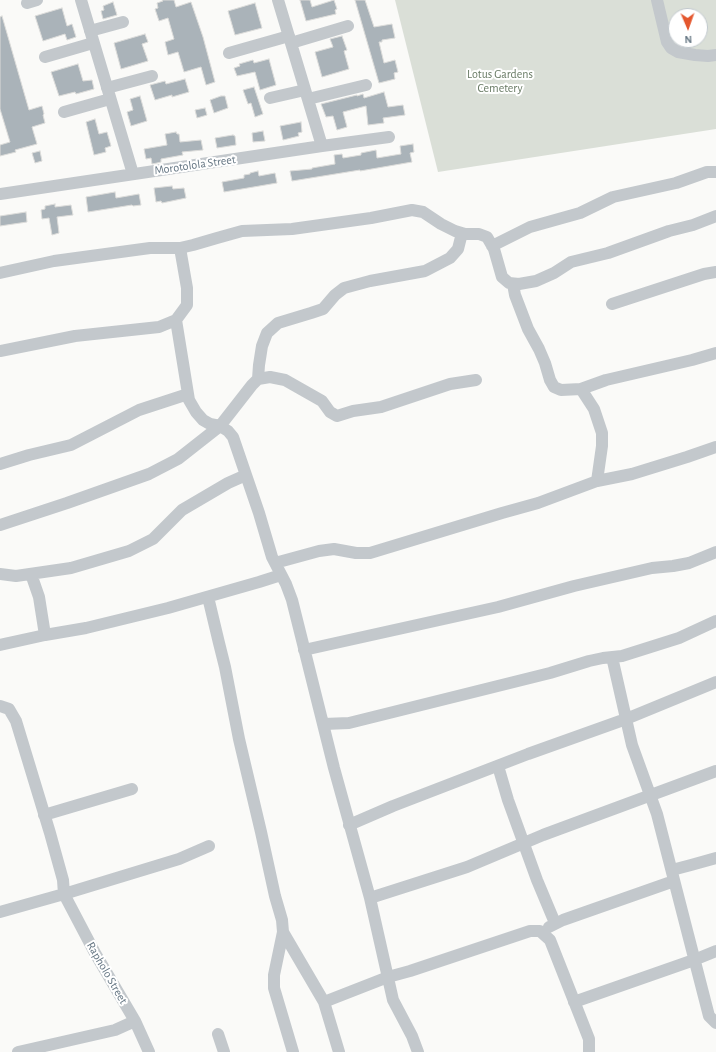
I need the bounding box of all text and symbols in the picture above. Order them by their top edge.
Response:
north arrow [668,8,708,48]
text: N [684,34,692,45]
park label: Lotus Gardens Cemetery [467,67,533,95]
street label: Morotolola Street [153,152,237,178]
street label: Rapholo Street [83,939,131,1007]

